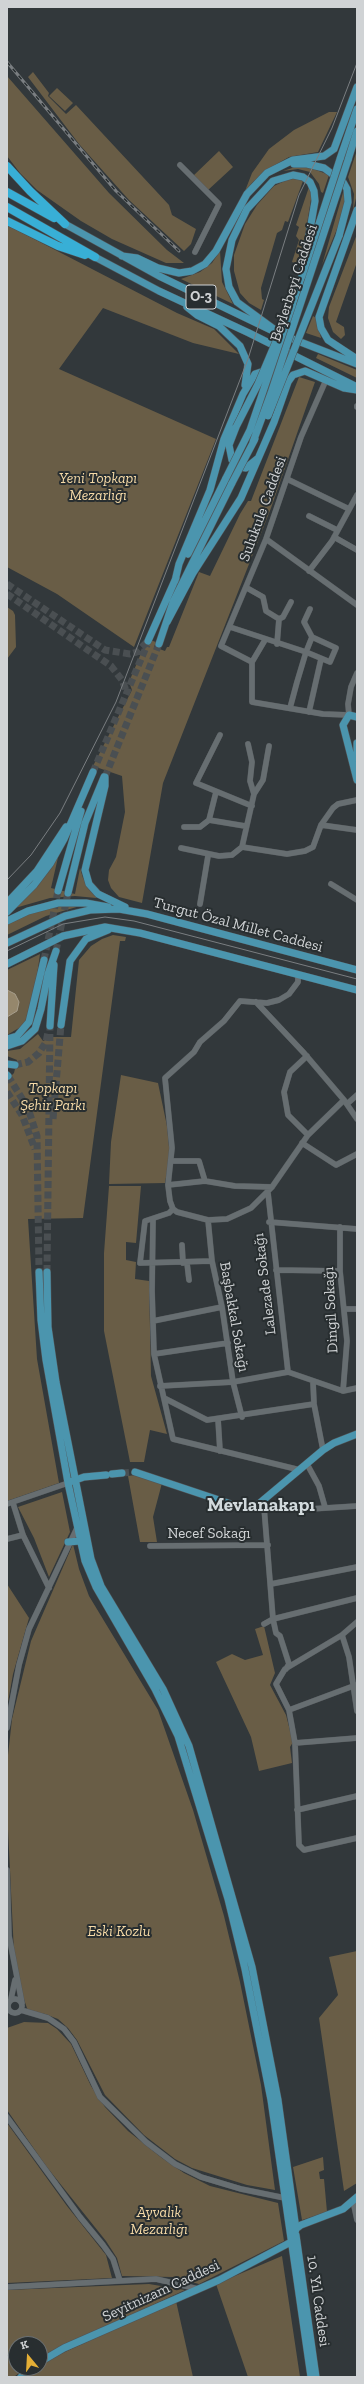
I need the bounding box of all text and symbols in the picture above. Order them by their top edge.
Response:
street label: Beylerbeyi Caddesi [267,222,321,344]
road number: O-3 [186,285,216,309]
street label: Sulukule Caddesi [236,454,290,564]
park label: Yeni Topkapı Mezarlığı [59,470,137,505]
street label: Turgut Özal Millet Caddesi [151,894,325,956]
park label: Topkapı Şehir Parkı [20,1080,86,1115]
street label: Lalezade Sokağı [250,1232,280,1336]
street label: Başbakkal Sokağı [215,1261,253,1373]
street label: Dingil Sokağı [320,1266,342,1354]
district label: Mevlanakapı [207,1495,315,1517]
street label: Necef Sokağı [167,1525,251,1543]
park label: Eski Kozlu [87,1923,151,1941]
park label: Ayvalık Mezarlığı [130,2204,188,2239]
street label: 10. Yıl Caddesi [303,2254,333,2348]
street label: Seyitnizam Caddesi [100,2256,222,2326]
north arrow [8,2336,48,2376]
text: K [19,2338,30,2352]

